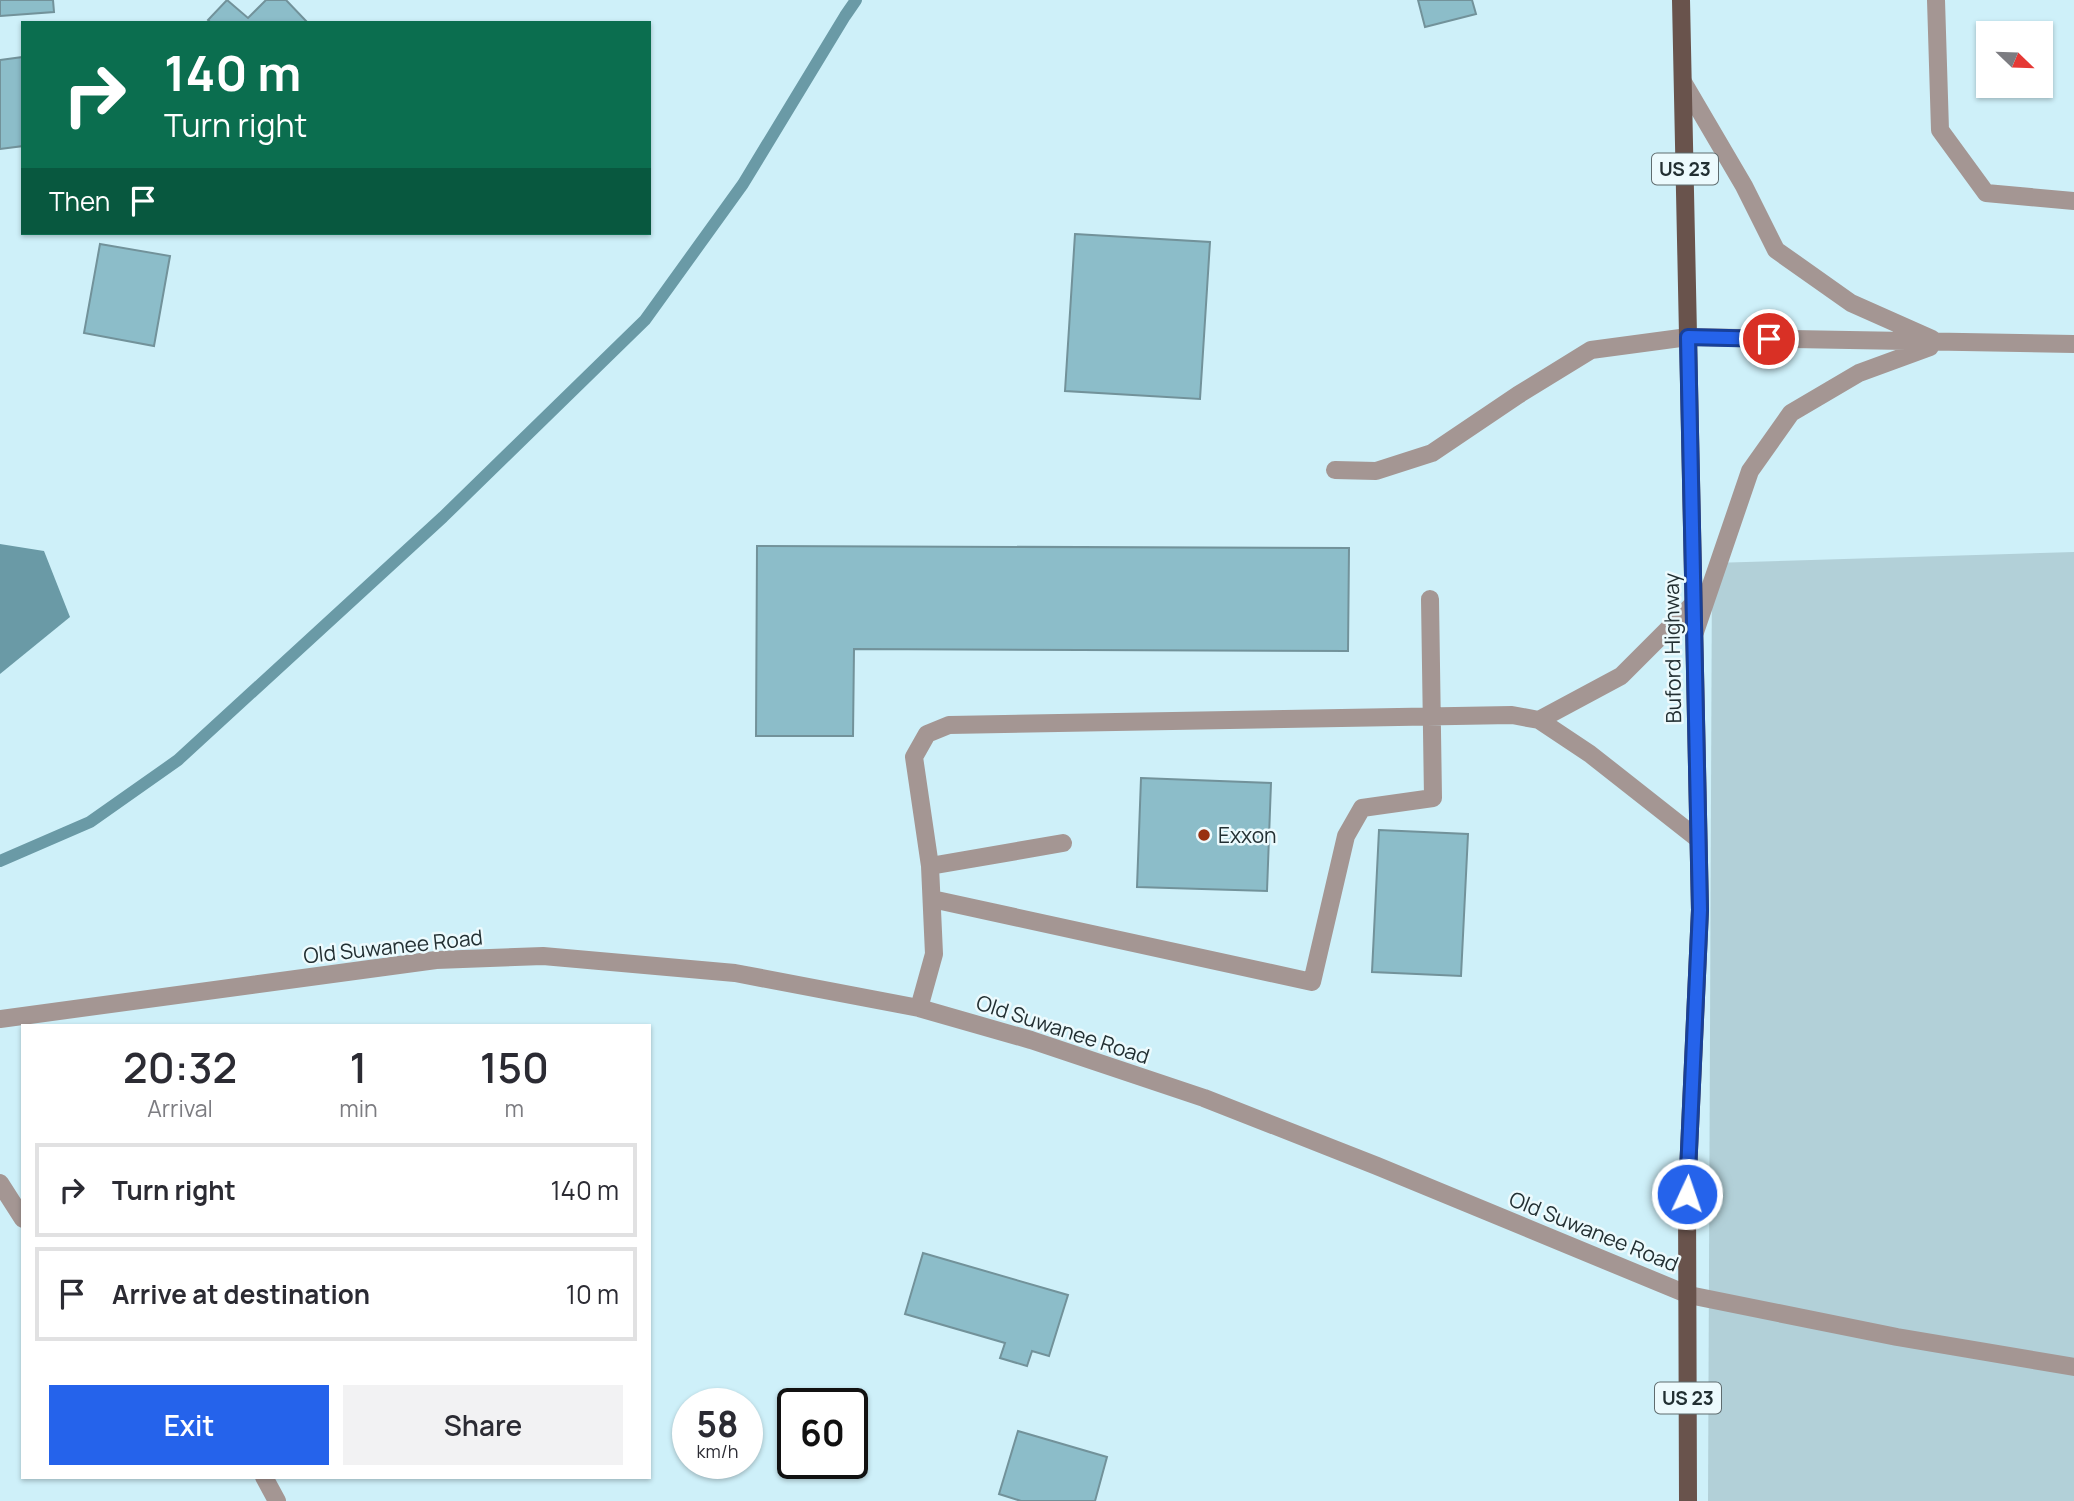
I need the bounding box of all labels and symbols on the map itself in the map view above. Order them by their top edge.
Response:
north arrow [1976,21,2053,98]
road number: US 23 [1652,154,1718,184]
pin [1739,309,1799,369]
street label: Buford Highway [1657,572,1687,724]
place label: Exxon [1218,821,1277,849]
marker: Exxon [1196,827,1212,843]
street label: Old Suwanee Road [302,923,484,969]
street label: Old Suwanee Road [973,988,1153,1070]
position arrow [1650,1157,1724,1231]
street label: Old Suwanee Road [1505,1184,1683,1278]
road number: US 23 [1655,1382,1721,1414]
speed limit sign: 60 [777,1388,868,1479]

